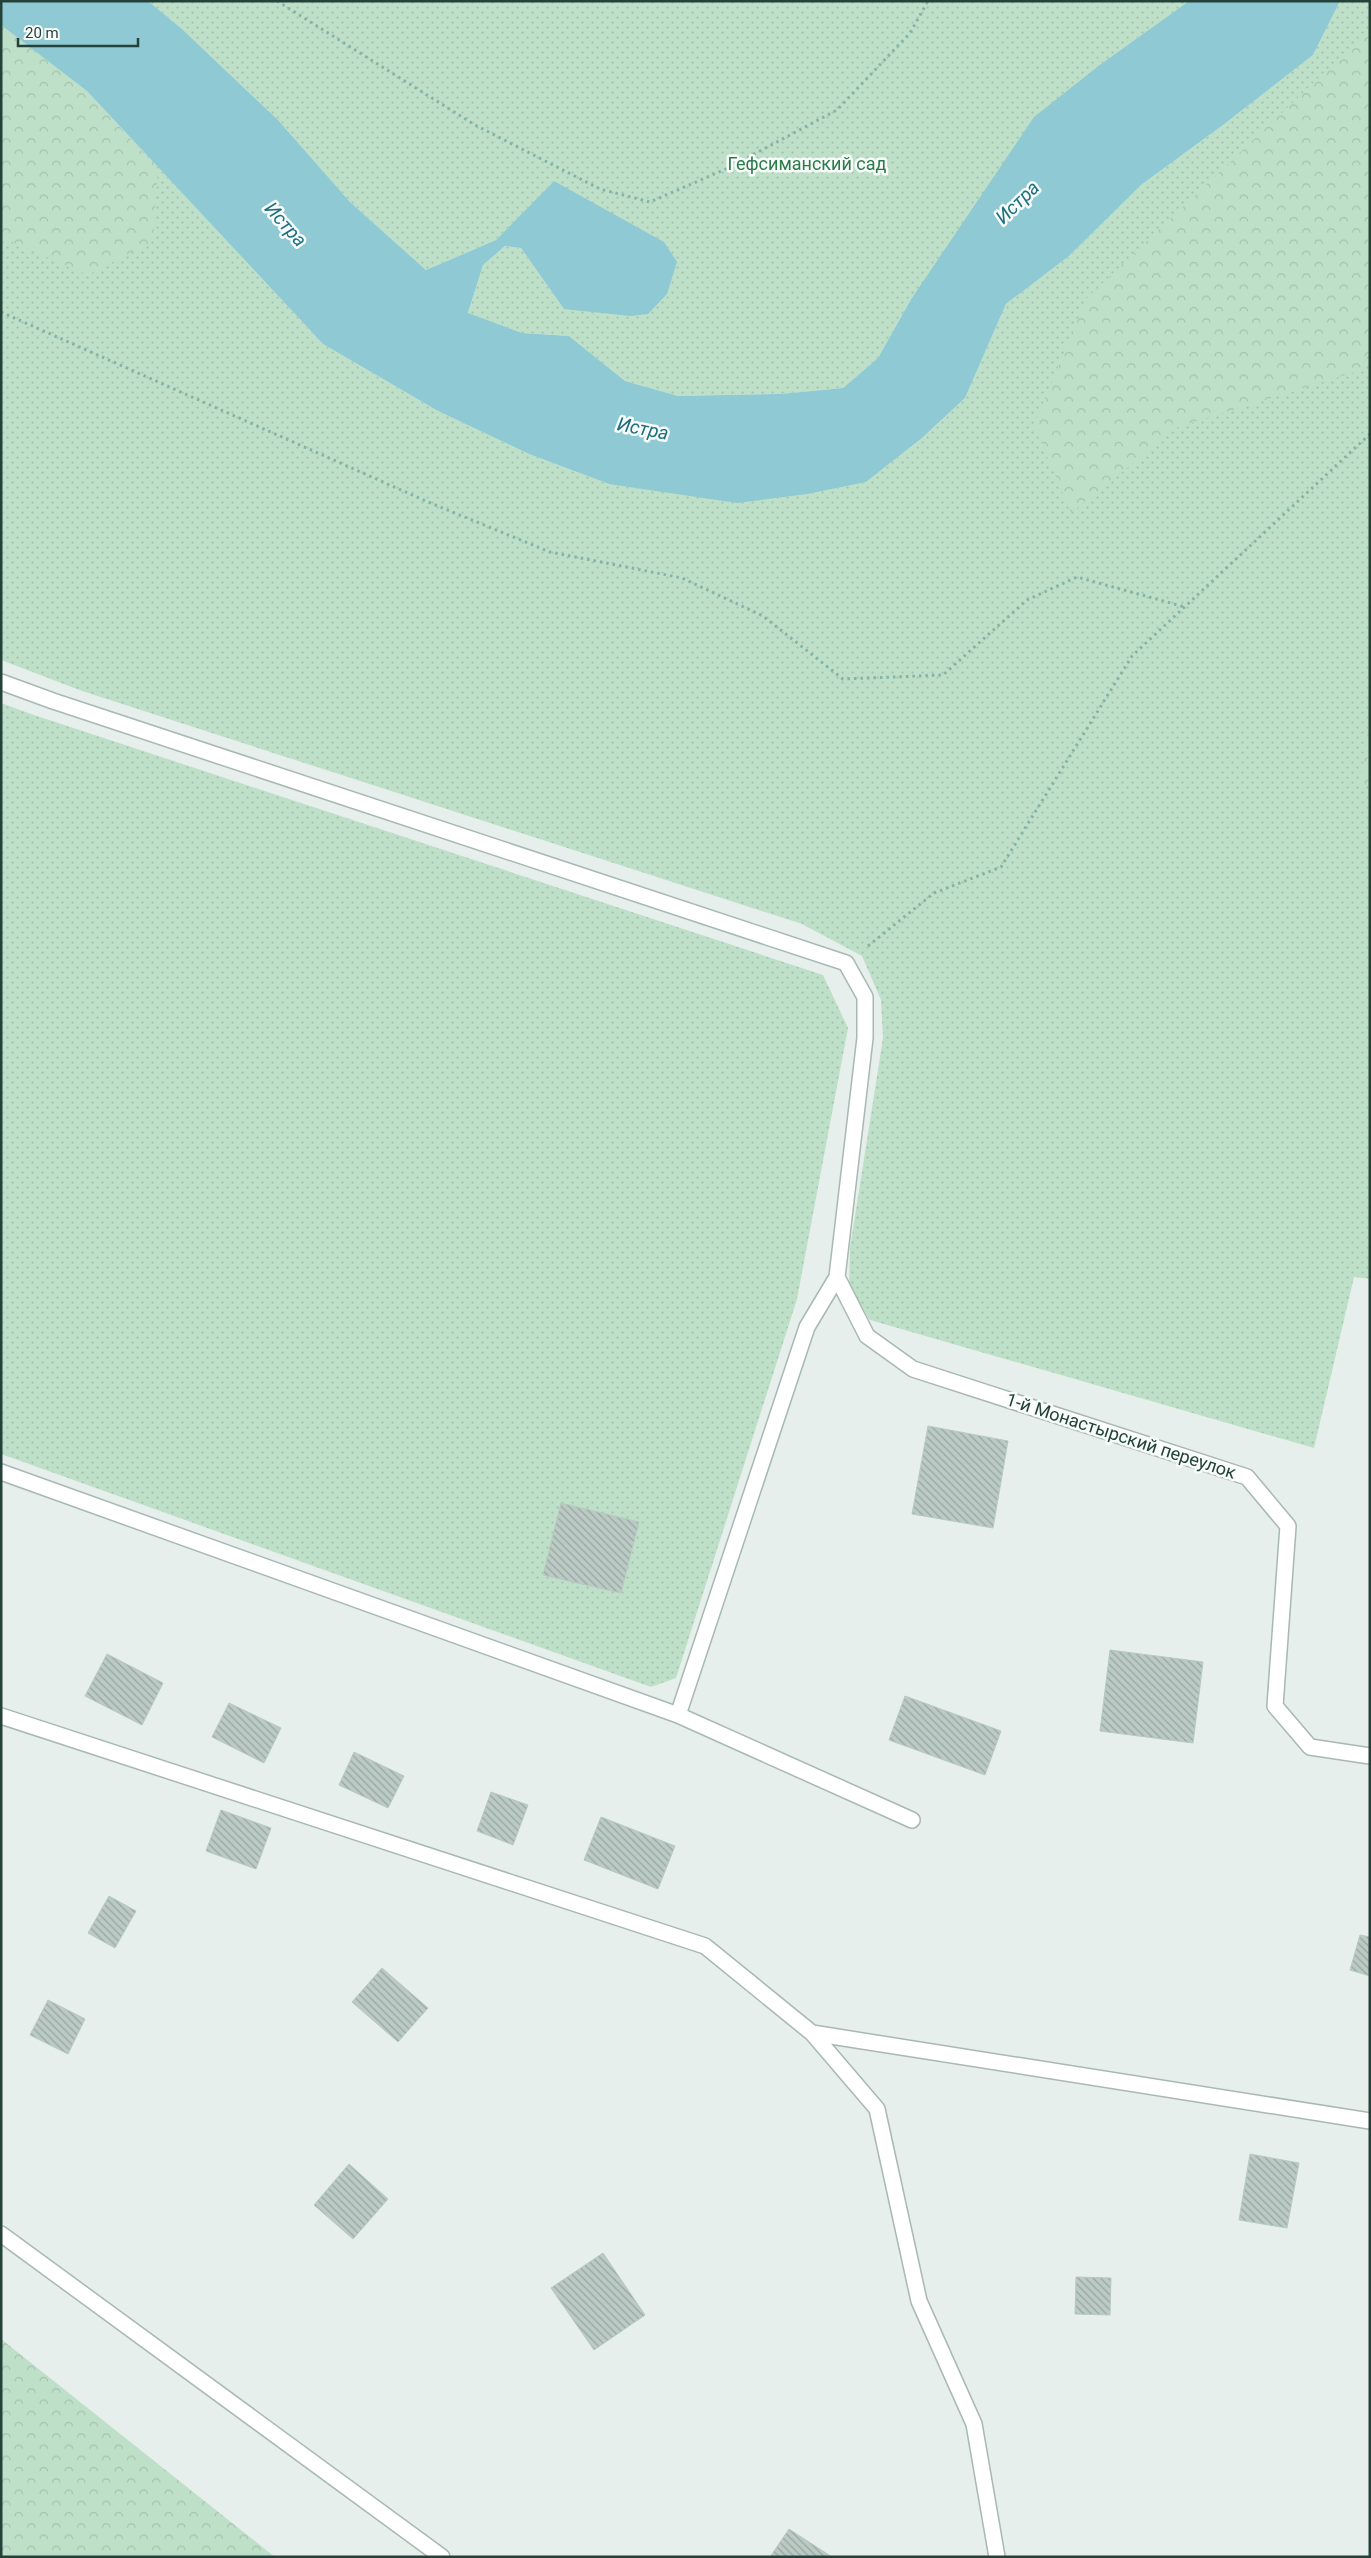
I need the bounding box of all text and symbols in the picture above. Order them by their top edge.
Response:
scale bar [18,15,138,47]
text: 20 m [25,24,59,42]
park label: Гефсиманский сад [728,153,887,174]
water label: Истра [991,176,1044,229]
water label: Истра [260,197,312,251]
water label: Истра [615,412,671,445]
street label: 1-й Монастырский переулок [1003,1388,1239,1483]

